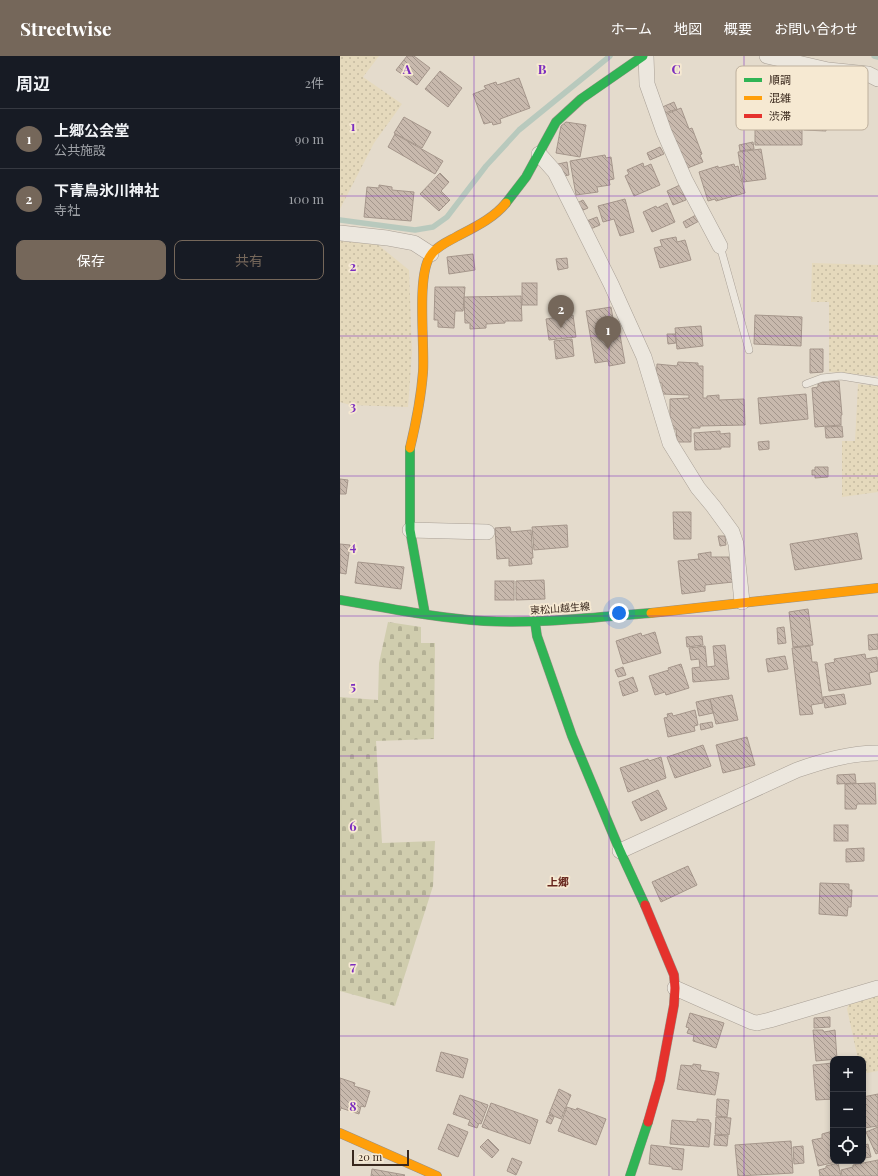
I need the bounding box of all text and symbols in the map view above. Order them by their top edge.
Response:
text: Streetwise [20,15,112,41]
text: ホーム [610,19,652,38]
text: 地図 [674,19,702,38]
text: 概要 [724,19,752,38]
text: お問い合わせ [774,19,858,38]
text: A [402,60,412,77]
text: B [538,60,547,77]
text: C [671,60,681,77]
legend [736,66,868,130]
text: 周辺 [16,72,50,94]
text: 順調 [769,72,791,87]
text: 2件 [305,74,324,91]
text: 混雑 [769,90,791,105]
text: 渋滞 [769,108,791,123]
text: 1 [351,117,356,134]
text: 上郷公会堂 [54,120,129,140]
text: 1 [27,130,31,147]
text: 90 m [295,130,324,147]
text: 公共施設 [54,141,106,158]
text: 下青鳥氷川神社 [54,180,159,200]
text: 2 [26,190,32,207]
text: 100 m [289,190,324,207]
text: 寺社 [54,201,80,218]
button: 保存 [16,240,166,280]
button: 共有 [174,240,324,280]
text: 2 [350,257,357,274]
pin: 2 [548,295,574,328]
pin: 1 [595,316,621,349]
text: 3 [350,397,356,414]
text: 4 [350,537,357,554]
street label: 東松山越生線 [530,599,590,617]
your location [609,603,629,623]
text: 5 [350,677,356,694]
text: 6 [349,817,357,834]
district label: 上郷 [547,874,569,889]
text: 7 [350,957,356,974]
map controls [830,1056,866,1164]
button: + [830,1056,866,1092]
button: − [830,1092,866,1128]
text: 8 [349,1097,357,1114]
button: locate [830,1128,866,1164]
scale bar [352,1148,409,1167]
text: 20 m [358,1149,382,1164]

